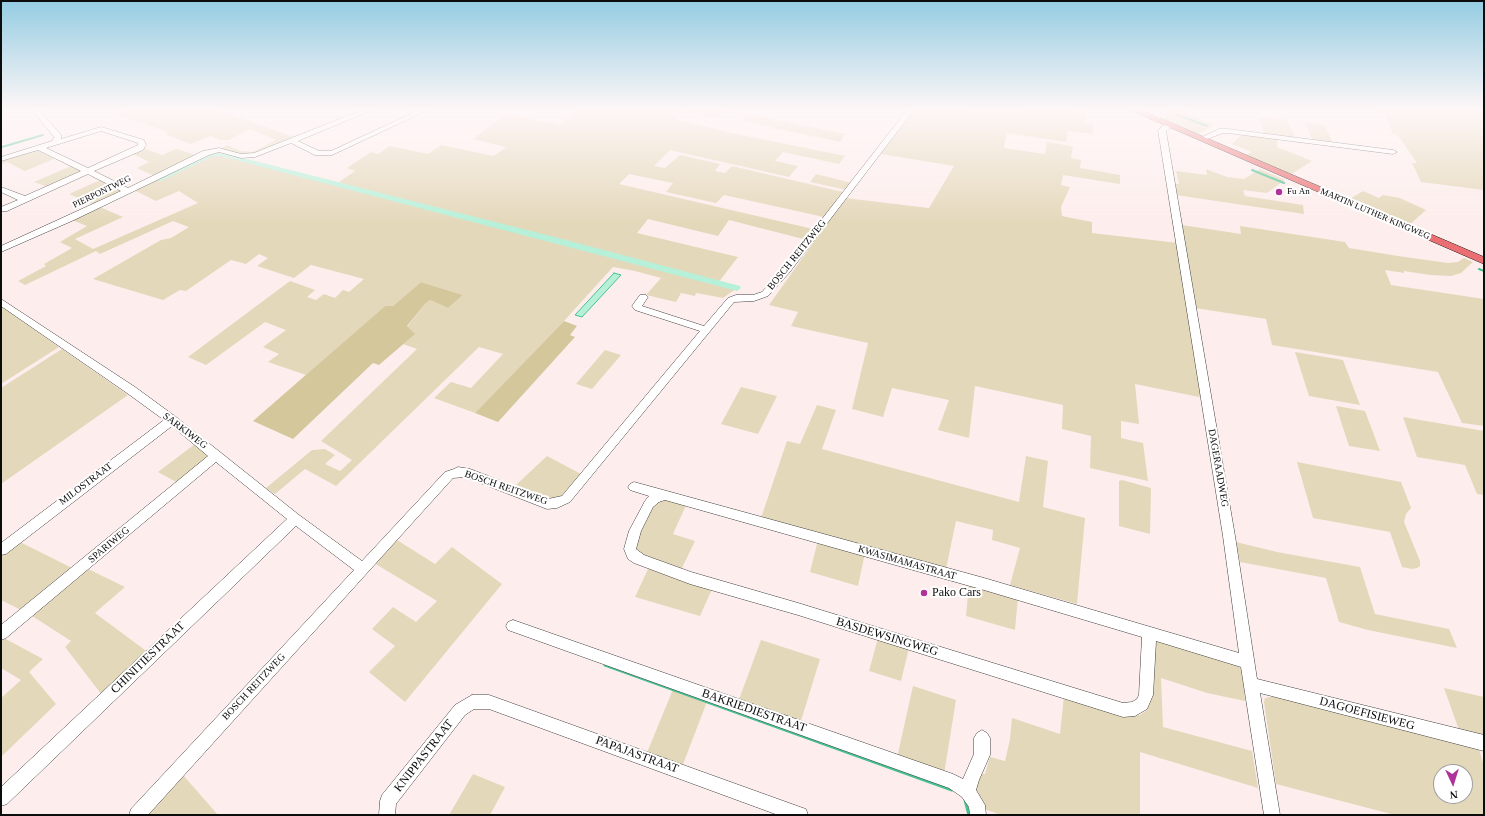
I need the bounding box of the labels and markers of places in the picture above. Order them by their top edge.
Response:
marker: Fu An [1274,187,1284,197]
place label: Fu An [1287,187,1310,197]
place label: Pako Cars [932,586,981,600]
marker: Pako Cars [919,588,929,598]

